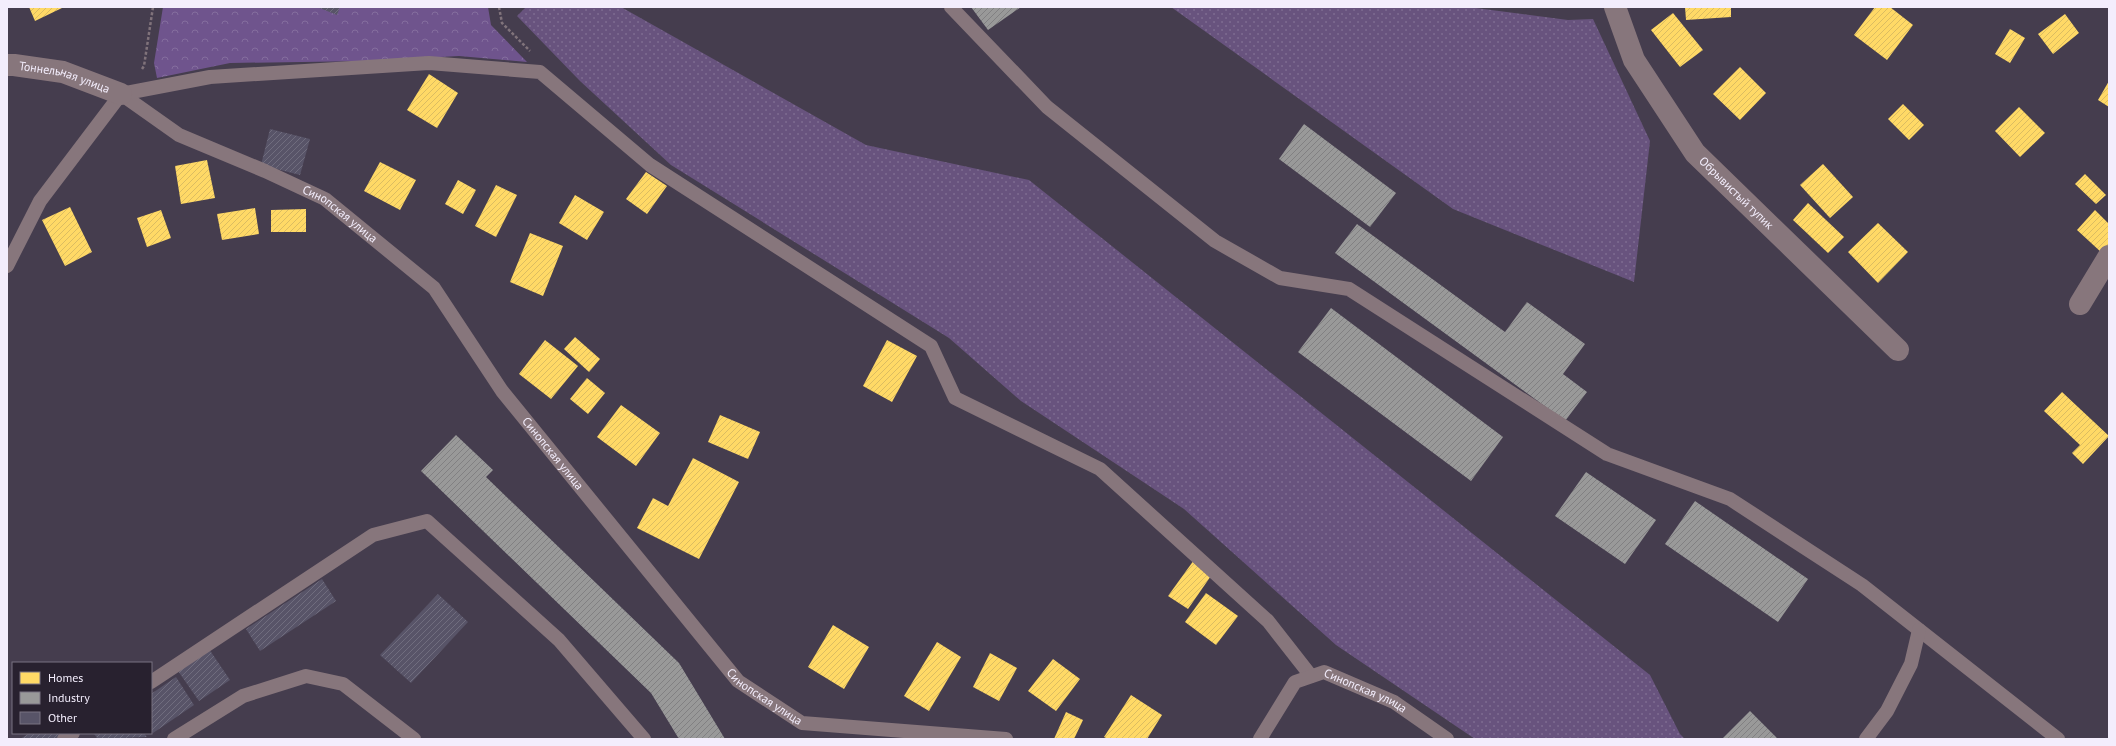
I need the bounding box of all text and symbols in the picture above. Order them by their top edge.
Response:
street label: Тоннельная улица [18,58,112,96]
street label: Обрывистый тупик [1696,153,1777,232]
street label: Синопская улица [300,182,381,246]
street label: Синопская улица [519,414,587,492]
legend [12,662,152,734]
street label: Синопская улица [724,665,805,728]
street label: Синопская улица [1322,665,1410,716]
text: Homes [48,670,83,685]
text: Industry [48,690,90,705]
text: Other [48,710,77,725]

